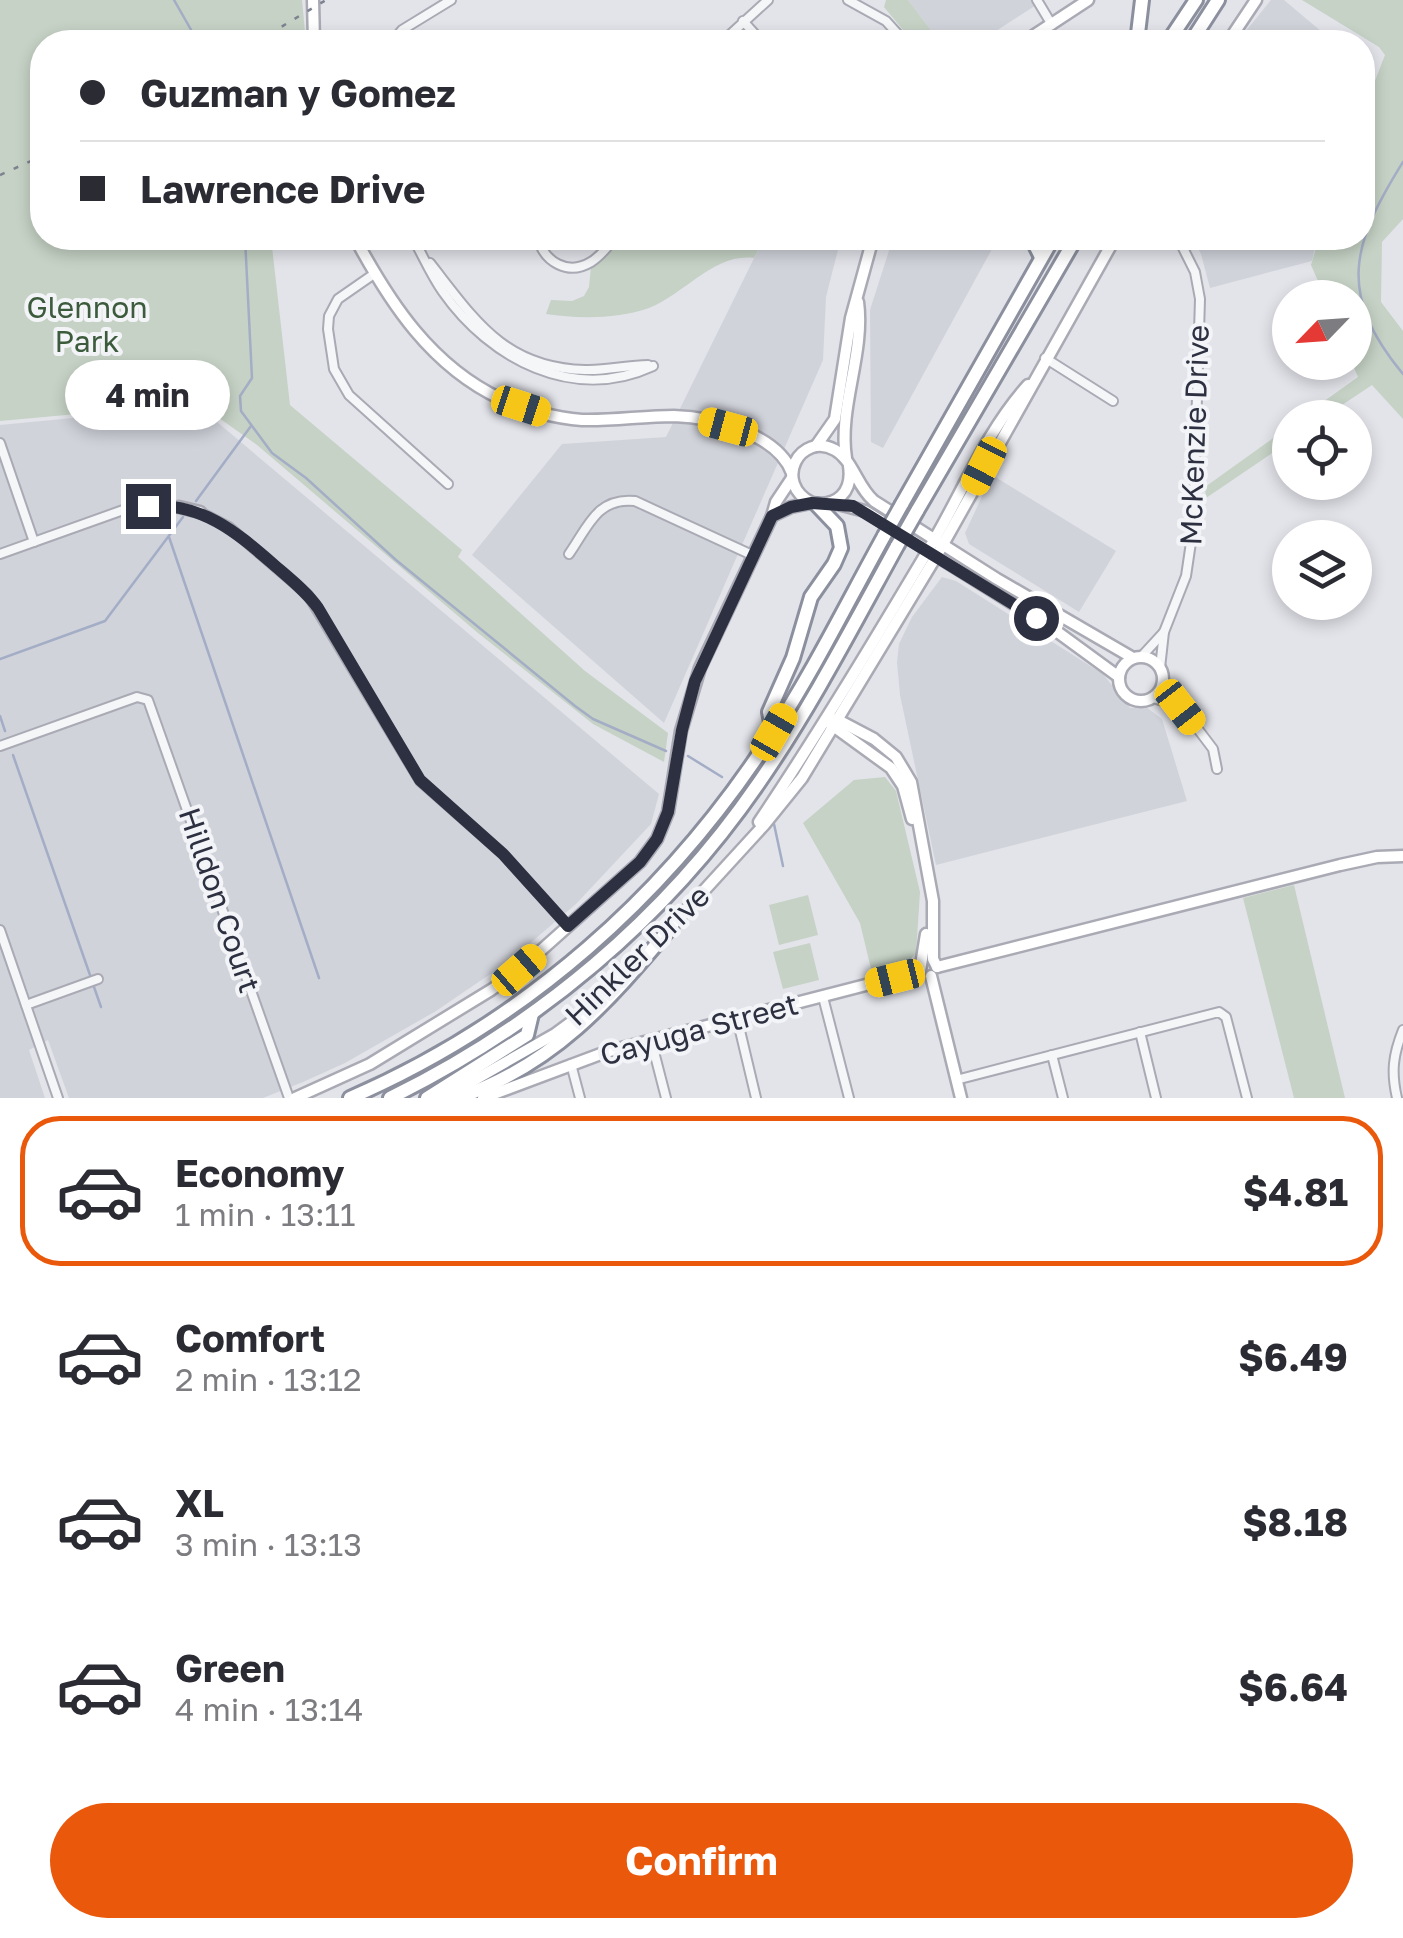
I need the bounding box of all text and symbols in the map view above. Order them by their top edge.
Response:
text: Guzman y Gomez [140,70,456,115]
text: Lawrence Drive [140,166,426,211]
north arrow [1272,280,1372,380]
map controls [1272,280,1372,620]
park label: Glennon Park [26,289,148,359]
street label: McKenzie Drive [1172,324,1216,546]
callout: 4 min [66,361,230,431]
text: 4 min [105,376,190,414]
car [488,382,554,430]
button: locate [1272,400,1372,500]
car [695,405,761,449]
car [957,432,1011,500]
route end [126,484,171,529]
button: layers [1272,520,1372,620]
route start [1014,596,1059,641]
car [1150,674,1210,740]
car [746,699,802,765]
street label: Hilldon Court [172,803,268,997]
street label: Hinkler Drive [557,877,717,1033]
car [487,939,551,1001]
car [862,956,928,1000]
street label: Cayuga Street [596,985,802,1073]
icon: car [55,1146,145,1236]
text: Economy [175,1150,344,1195]
text: $4.81 [1243,1169,1348,1214]
text: 1 min · 13:11 [175,1195,356,1233]
icon: car [55,1311,145,1401]
text: Comfort [175,1315,325,1360]
text: $6.49 [1238,1334,1348,1379]
text: 2 min · 13:12 [175,1360,362,1398]
icon: car [55,1476,145,1566]
text: XL [175,1480,224,1525]
text: $8.18 [1242,1499,1348,1544]
text: 3 min · 13:13 [175,1525,362,1563]
icon: car [55,1641,145,1731]
text: Green [175,1645,285,1690]
text: $6.64 [1238,1664,1348,1709]
text: 4 min · 13:14 [175,1690,364,1728]
button: Confirm [50,1803,1353,1918]

